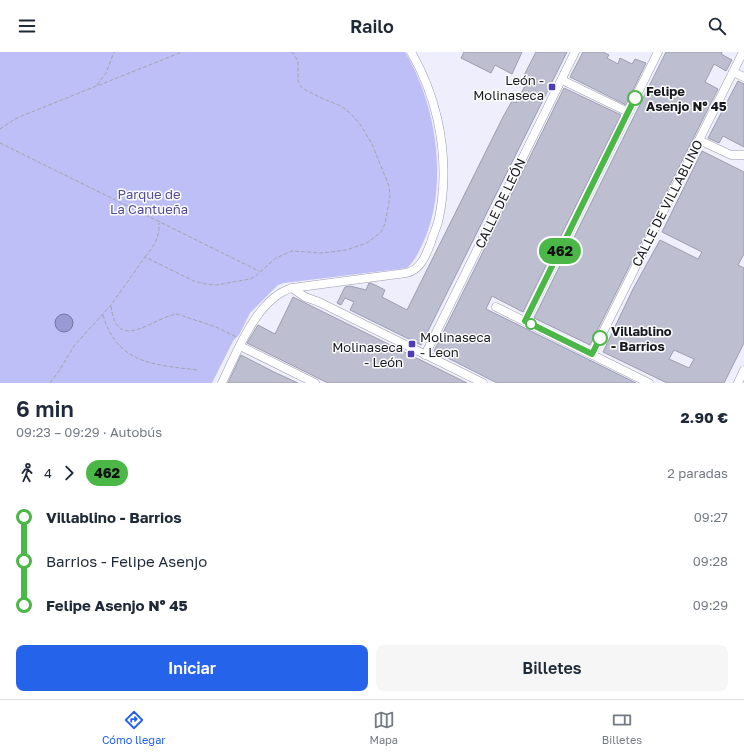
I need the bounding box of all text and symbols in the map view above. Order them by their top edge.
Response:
icon: menu [16,15,38,37]
text: Railo [350,15,394,37]
icon: search [706,15,728,37]
place label: León - Molinaseca [473,72,544,103]
marker: León - Molinaseca [547,82,557,92]
place label: Felipe Asenjo Nº 45 [646,83,727,114]
marker: Felipe Asenjo Nº 45 [627,90,643,106]
street label: CALLE DE VILLABLINO [628,137,706,269]
street label: CALLE DE LEÓN [471,155,529,251]
park label: Parque de La Cantueña [110,186,188,217]
line badge: 462 [537,238,583,264]
text: 462 [547,242,573,259]
unlabelled marker [525,318,537,330]
place label: Villablino - Barrios [611,323,672,354]
place label: Molinaseca - Leon [420,329,491,360]
marker: Villablino - Barrios [592,330,608,346]
place label: Molinaseca - León [332,339,403,370]
marker: Molinaseca - Leon [407,339,417,349]
marker: Molinaseca - León [406,349,416,359]
text: 6 min [16,395,74,422]
text: 2.90 € [680,408,728,426]
text: 09:23 – 09:29 · Autobús [16,424,162,440]
icon: walk [16,462,38,484]
icon: forward [58,462,80,484]
text: 462 [94,464,120,481]
text: 4 [44,465,52,481]
text: 2 paradas [667,465,728,481]
text: Villablino - Barrios [46,508,182,526]
text: 09:27 [694,509,728,525]
text: Barrios - Felipe Asenjo [46,552,207,570]
text: 09:28 [693,553,728,569]
text: Felipe Asenjo Nº 45 [46,596,188,614]
text: 09:29 [693,597,728,613]
button: Iniciar [16,645,368,691]
button: Billetes [376,645,728,691]
tab: Cómo llegar [102,709,166,746]
tab: Mapa [369,709,398,746]
tab: Billetes [602,709,642,746]

